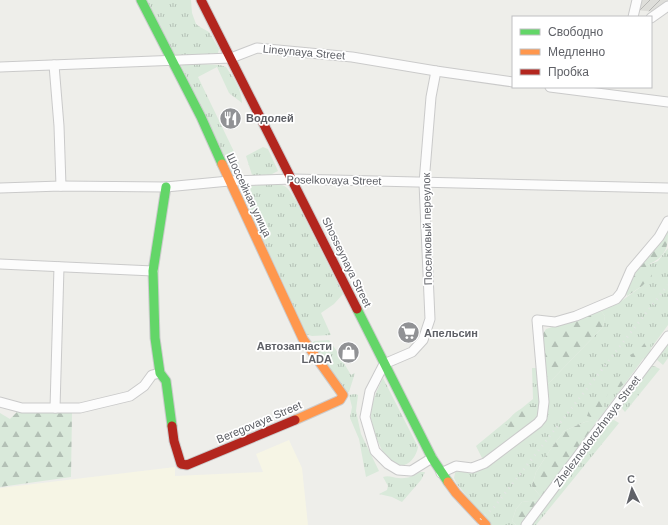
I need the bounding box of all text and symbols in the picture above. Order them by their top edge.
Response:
legend [512,16,652,88]
text: Свободно [548,25,603,39]
street label: Lineynaya Street [262,42,346,62]
text: Медленно [548,45,605,59]
text: Пробка [548,65,589,79]
restaurant icon: Водолей [218,105,244,131]
place label: Водолей [246,112,294,124]
street label: Шоссейная улица [224,151,274,240]
street label: Поселковый переулок [420,172,434,285]
street label: Poselkovaya Street [287,173,381,187]
street label: Shosseynaya Street [320,215,374,309]
supermarket icon: Апельсин [395,320,421,346]
place label: Апельсин [424,327,478,339]
shop icon: Автозапчасти LADA [335,339,361,365]
place label: Автозапчасти LADA [257,340,332,365]
street label: Zheleznodorozhnaya Street [552,373,642,489]
street label: Beregovaya Street [215,399,303,445]
north arrow [612,469,652,509]
text: С [627,473,636,485]

